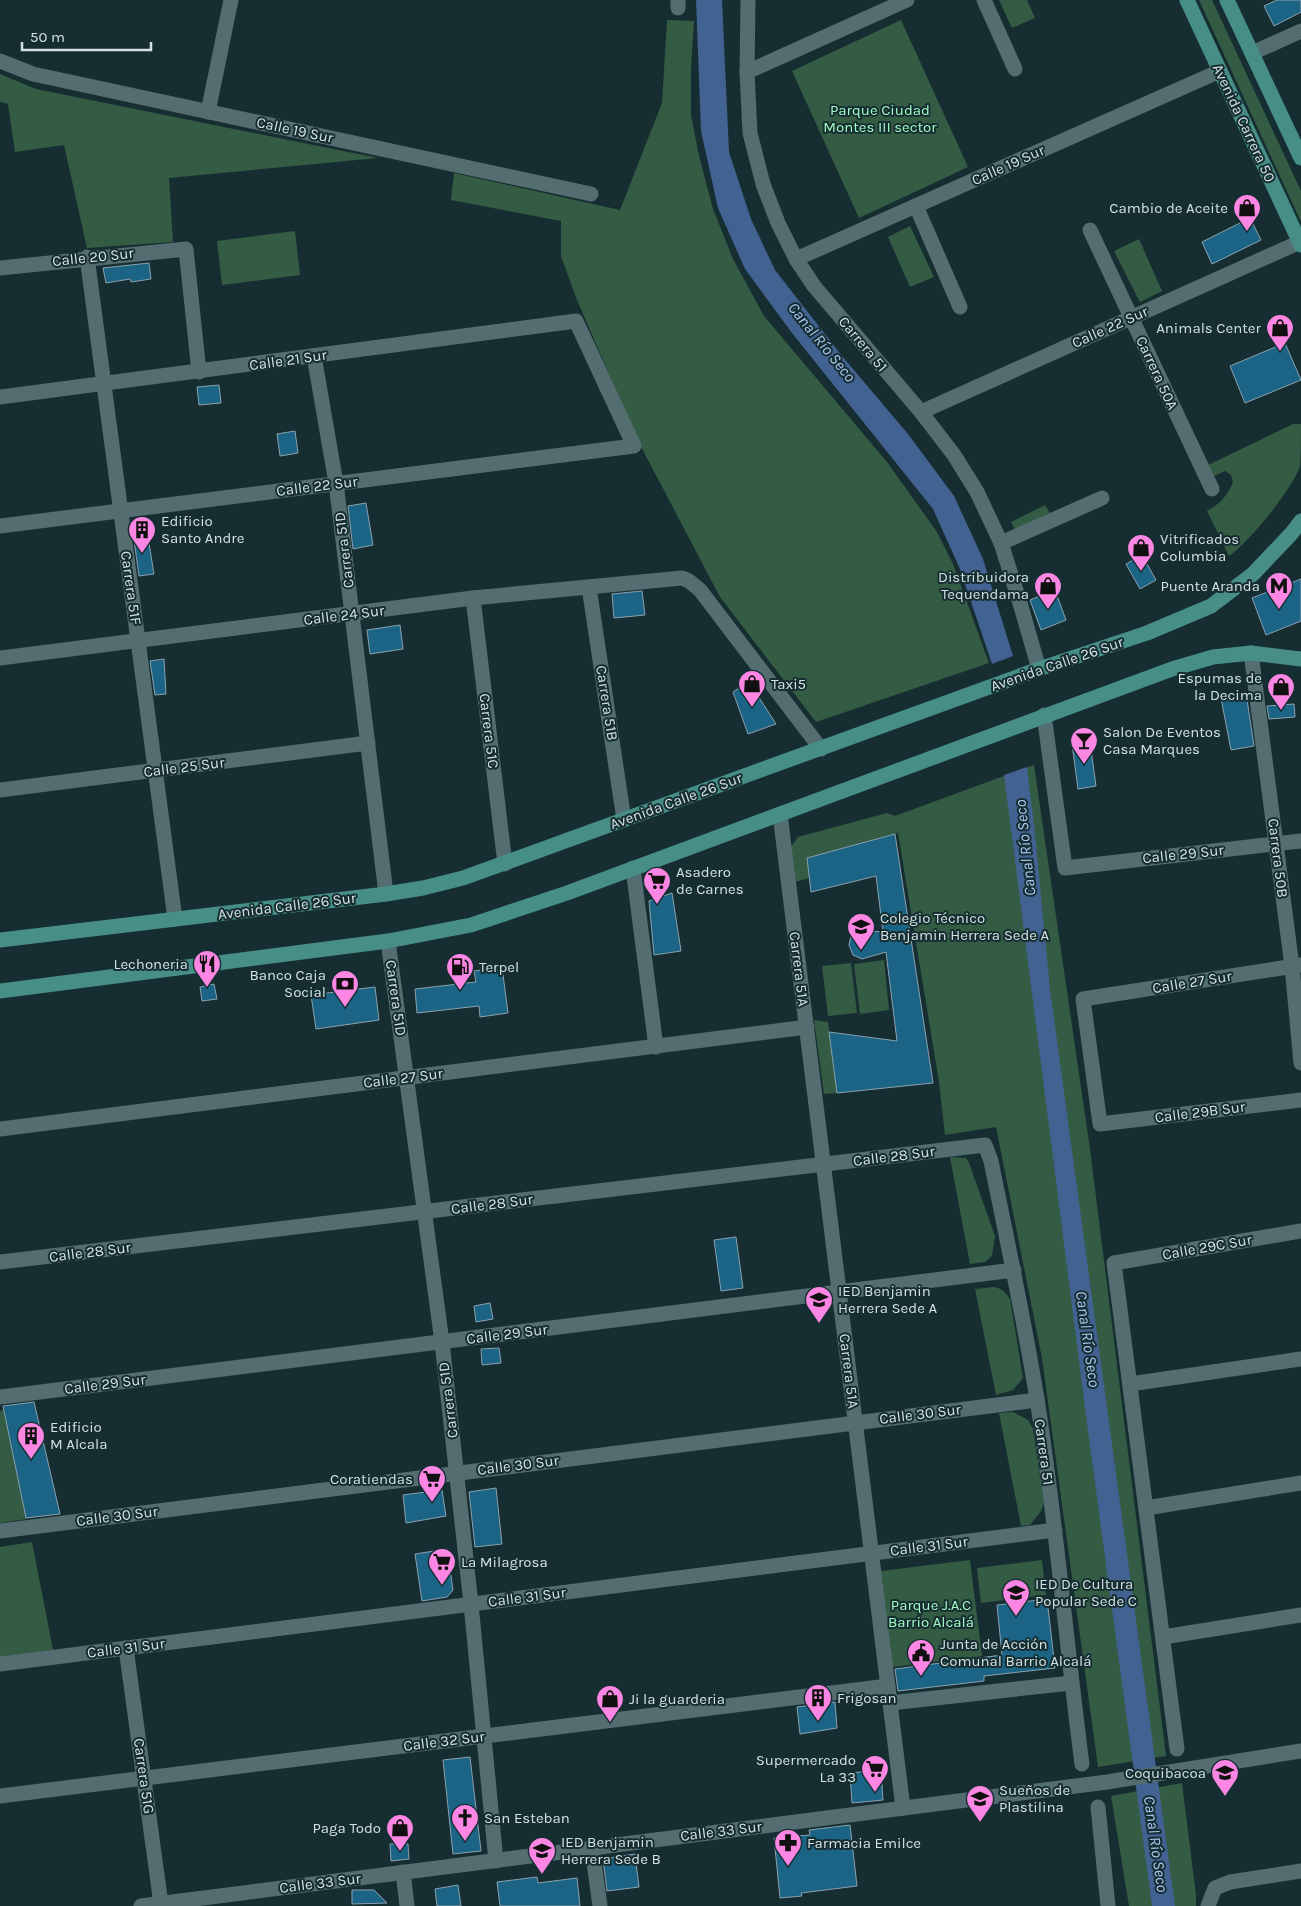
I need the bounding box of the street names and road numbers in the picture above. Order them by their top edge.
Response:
street label: Avenida Carrera 50 [1209,61,1279,185]
street label: Calle 19 Sur [255,113,336,147]
street label: Calle 19 Sur [969,141,1048,189]
street label: Calle 20 Sur [51,244,135,270]
street label: Calle 22 Sur [1069,302,1151,352]
street label: Carrera 51 [835,313,891,375]
street label: Carrera 50A [1132,333,1182,413]
street label: Calle 21 Sur [248,346,328,374]
street label: Calle 22 Sur [275,472,359,500]
street label: Carrera 51D [330,511,358,589]
street label: Carrera 51F [117,550,145,626]
street label: Calle 24 Sur [303,601,386,629]
street label: Avenida Calle 26 Sur [988,633,1126,695]
street label: Carrera 51B [592,664,622,742]
street label: Carrera 51C [475,692,503,770]
street label: Calle 25 Sur [142,753,226,781]
street label: Avenida Calle 26 Sur [607,769,745,833]
street label: Carrera 50B [1264,817,1292,899]
street label: Calle 29 Sur [1141,841,1225,867]
street label: Avenida Calle 26 Sur [217,889,358,923]
street label: Carrera 51A [785,931,813,1008]
street label: Carrera 51D [382,959,410,1037]
street label: Calle 27 Sur [1151,967,1233,997]
street label: Calle 27 Sur [362,1064,444,1092]
street label: Calle 29B Sur [1154,1097,1247,1126]
street label: Calle 28 Sur [852,1142,936,1170]
street label: Calle 28 Sur [450,1190,534,1218]
street label: Calle 29C Sur [1161,1230,1254,1264]
street label: Calle 28 Sur [48,1238,132,1266]
street label: Calle 29 Sur [465,1320,549,1348]
street label: Carrera 51A [835,1333,863,1410]
street label: Carrera 51D [434,1361,462,1439]
street label: Calle 29 Sur [63,1370,147,1398]
street label: Calle 30 Sur [878,1400,962,1428]
street label: Carrera 51 [1030,1418,1058,1486]
street label: Calle 30 Sur [476,1451,560,1479]
street label: Calle 30 Sur [75,1502,159,1530]
street label: Calle 31 Sur [889,1532,969,1560]
street label: Calle 31 Sur [487,1583,567,1611]
street label: Calle 31 Sur [86,1634,166,1662]
street label: Calle 32 Sur [402,1727,486,1755]
street label: Carrera 51G [130,1737,158,1815]
street label: Calle 33 Sur [679,1817,763,1845]
street label: Calle 33 Sur [278,1869,362,1897]

